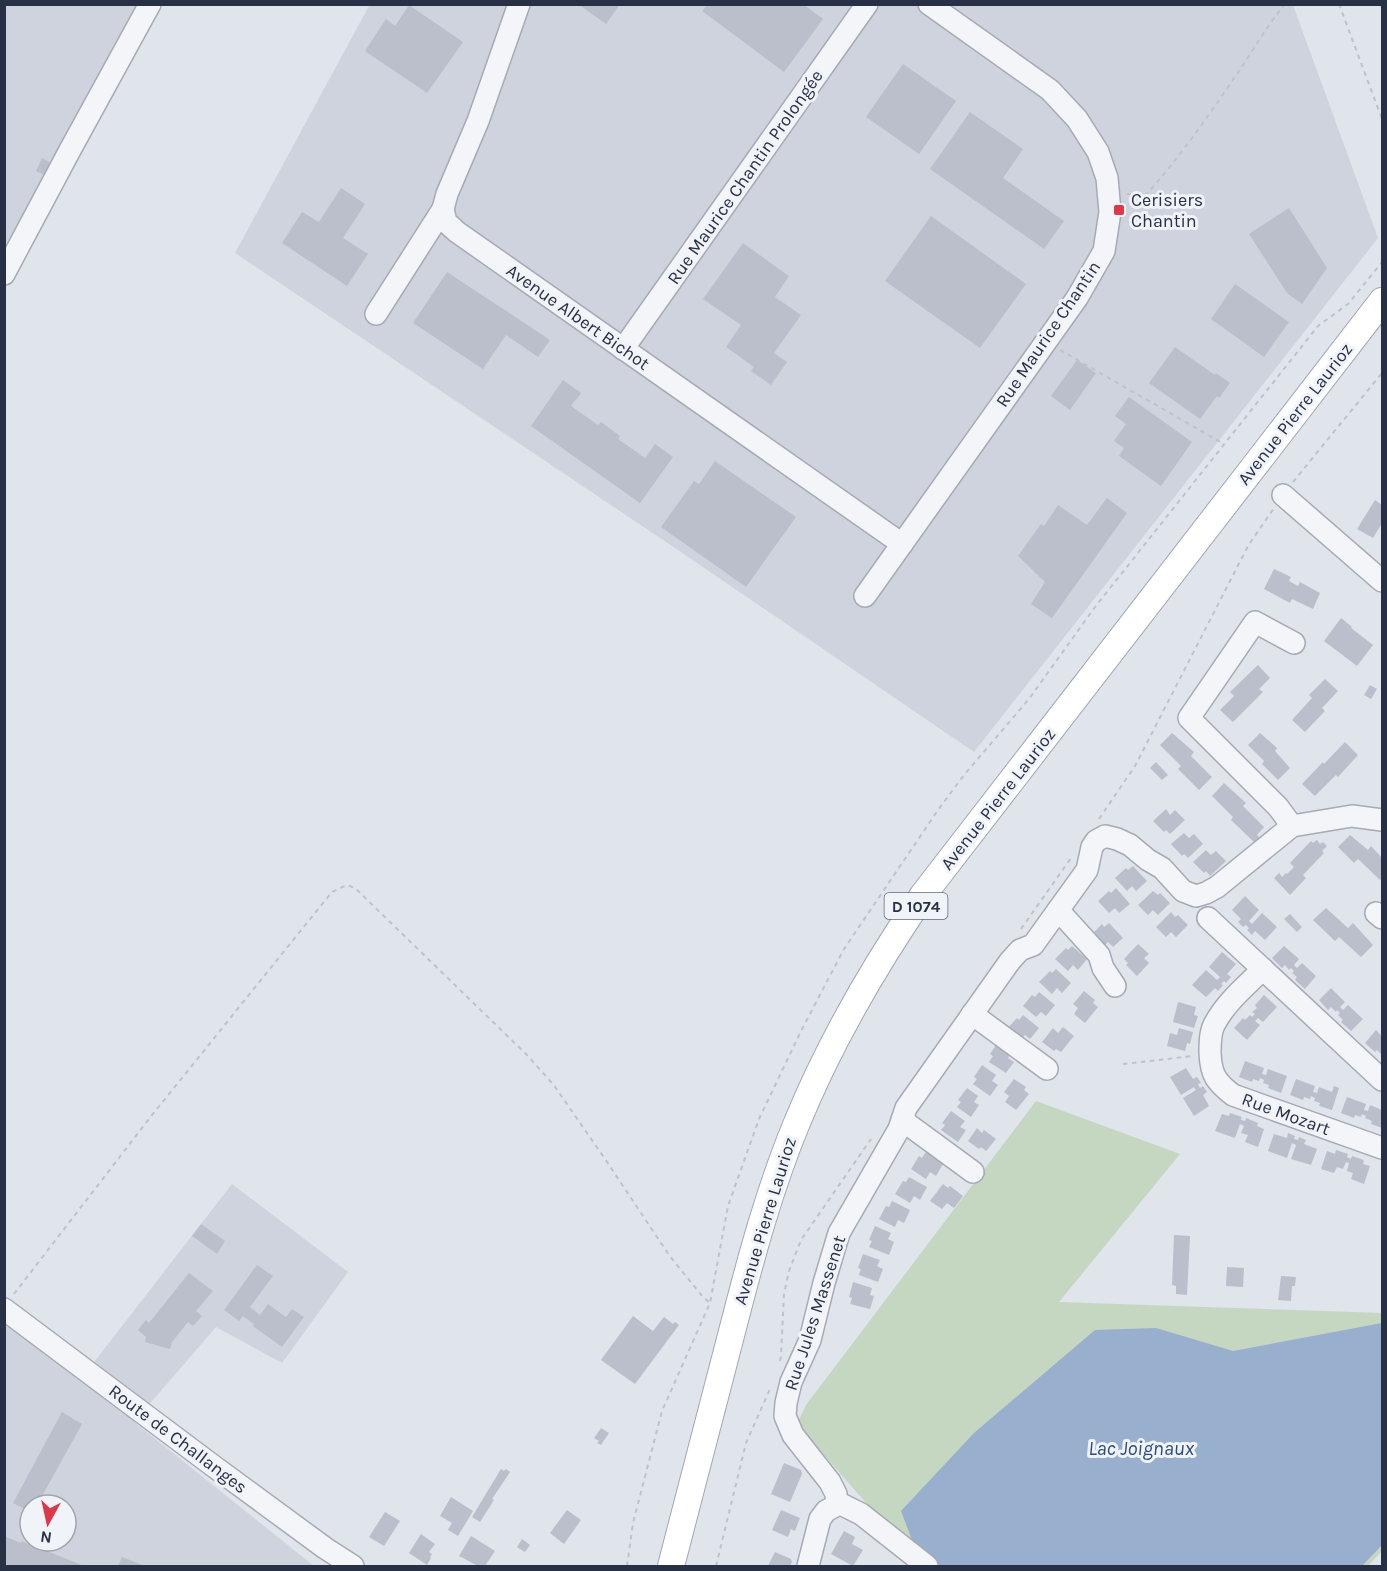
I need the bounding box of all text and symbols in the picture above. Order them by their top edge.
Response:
street label: Rue Maurice Chantin Prolongée [662,66,828,288]
place label: Cerisiers Chantin [1131,189,1203,232]
marker: Cerisiers Chantin [1112,203,1126,217]
street label: Rue Maurice Chantin [991,257,1105,411]
street label: Avenue Albert Bichot [502,259,654,375]
street label: Avenue Pierre Laurioz [1233,339,1357,489]
street label: Avenue Pierre Laurioz [936,724,1060,874]
road number: D 1074 [884,893,948,919]
street label: Rue Mozart [1239,1088,1333,1140]
street label: Avenue Pierre Laurioz [729,1135,801,1307]
street label: Rue Jules Massenet [780,1232,851,1393]
street label: Route de Challanges [104,1380,252,1498]
water label: Lac Joignaux [1088,1437,1195,1460]
north arrow [18,1493,78,1553]
text: N [39,1527,53,1548]

